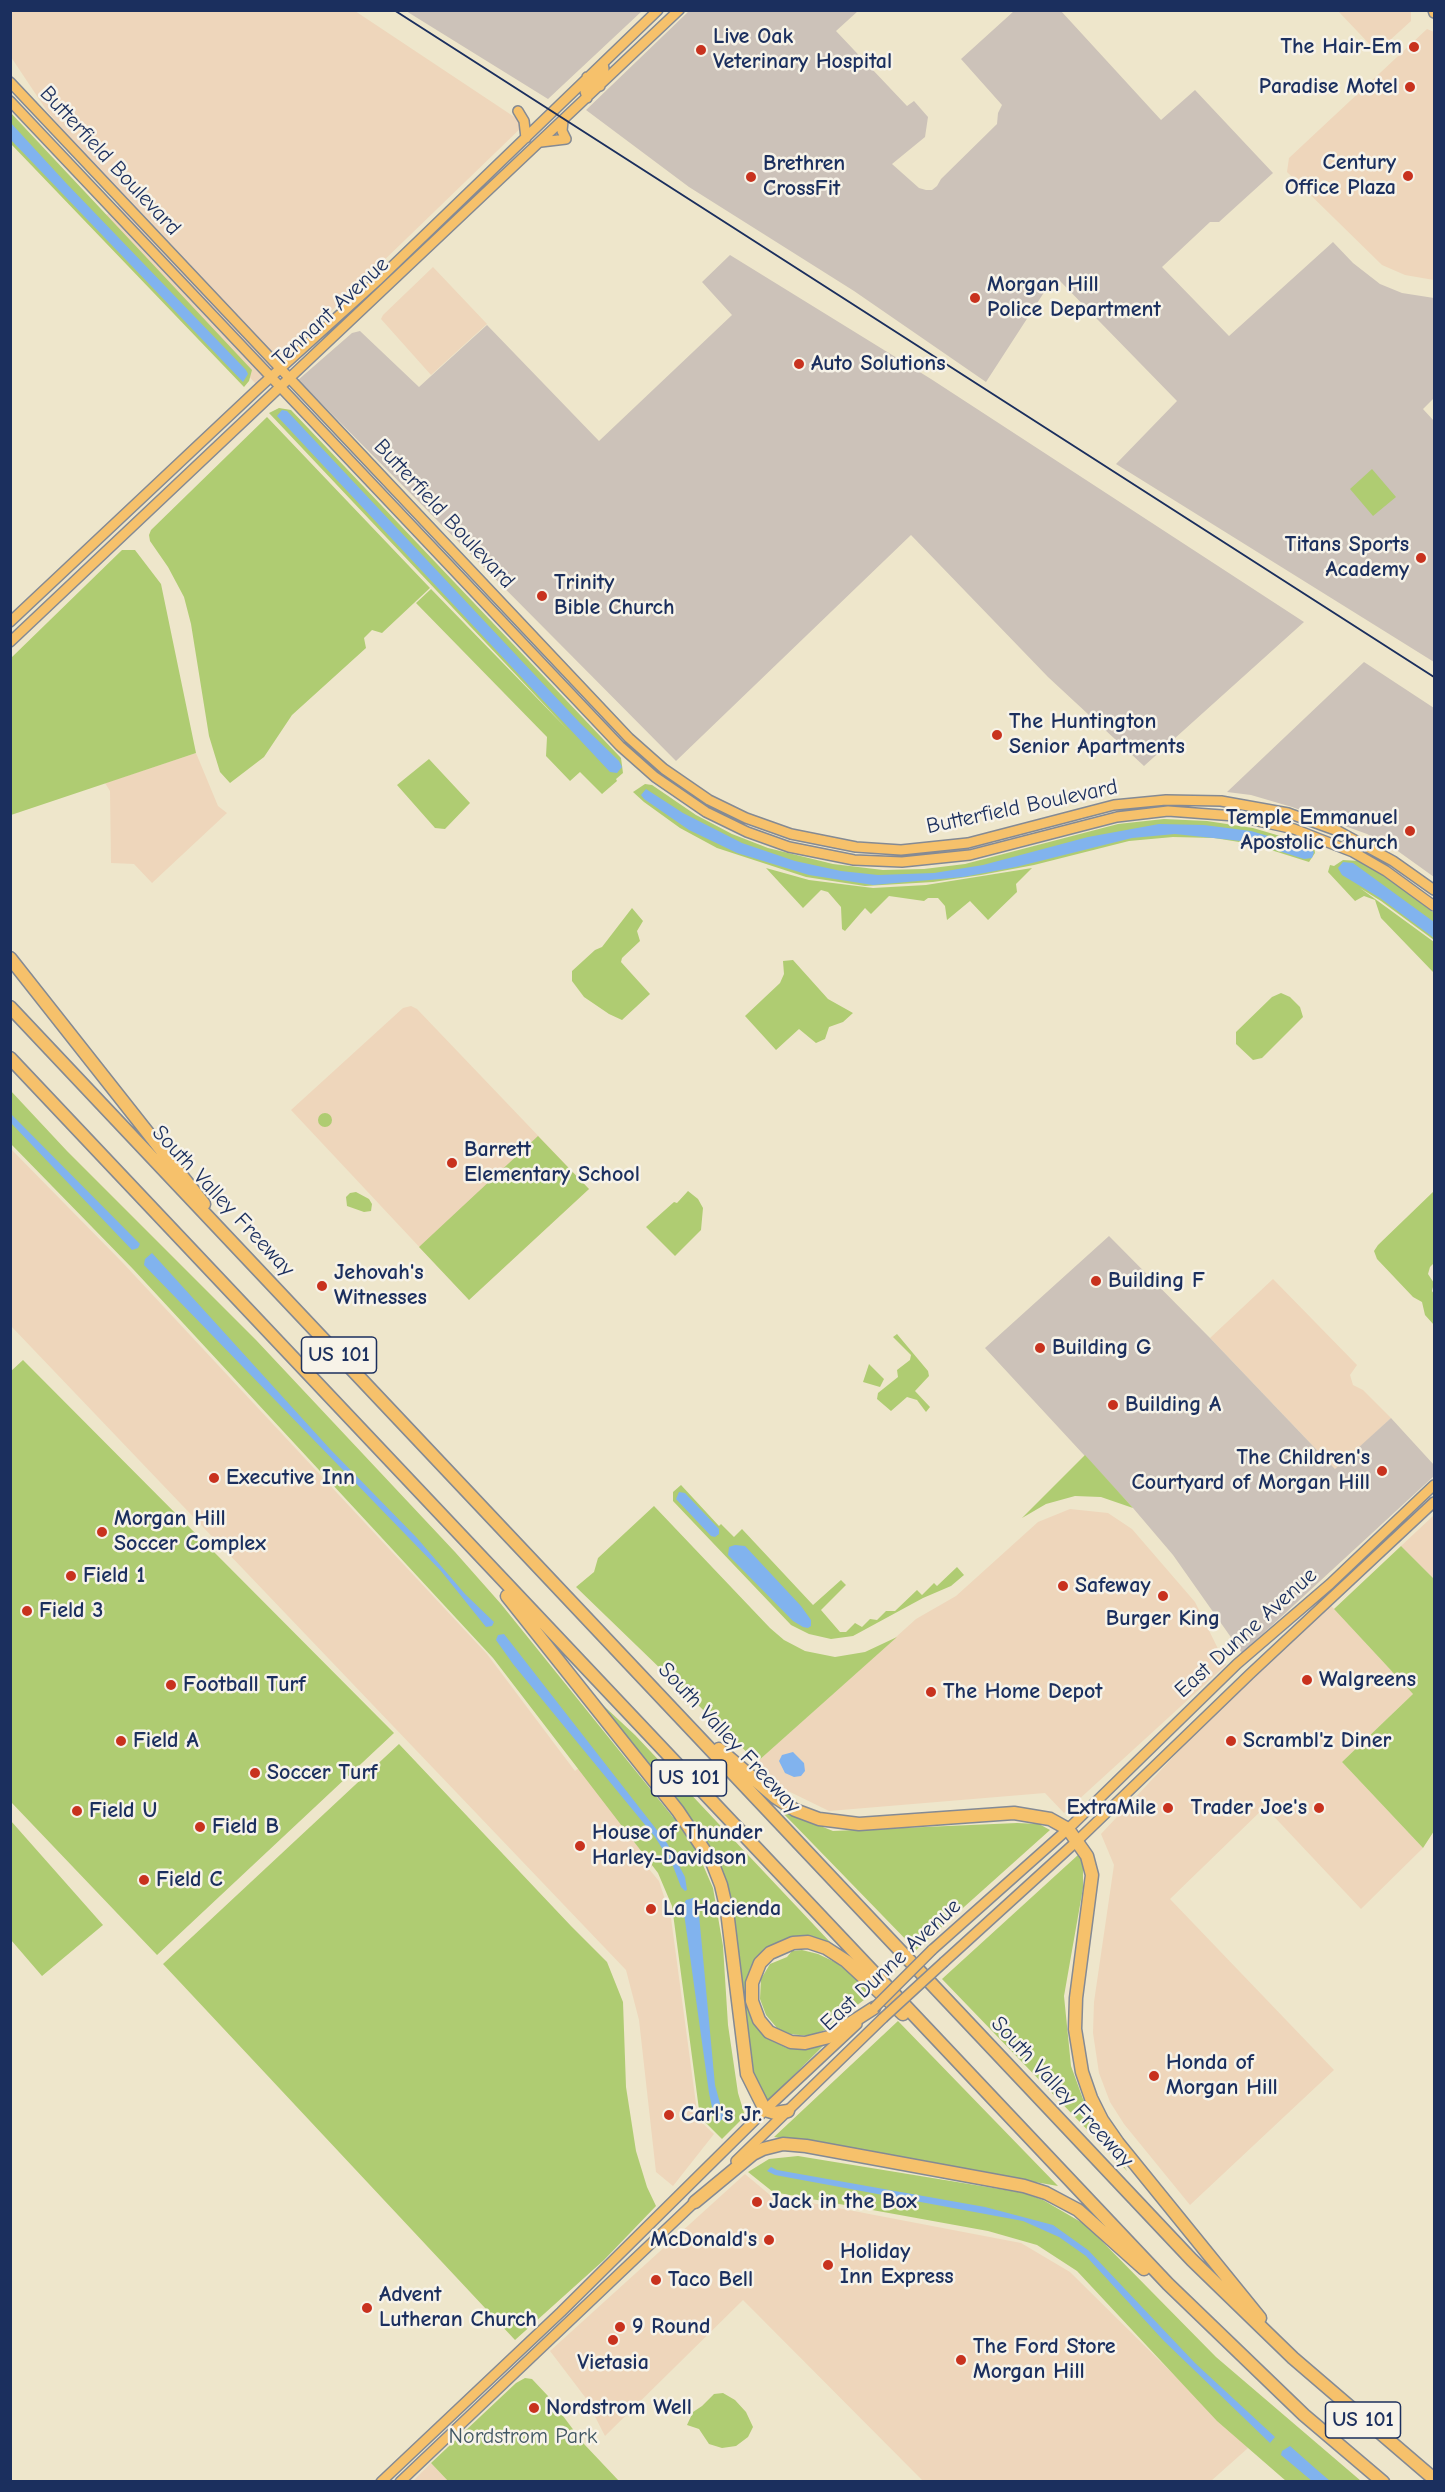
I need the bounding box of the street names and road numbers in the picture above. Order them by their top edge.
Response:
street label: Butterfield Boulevard [34,81,186,241]
street label: Tennant Avenue [267,251,395,373]
street label: Butterfield Boulevard [368,434,520,594]
street label: Butterfield Boulevard [924,774,1120,840]
street label: South Valley Freeway [146,1120,300,1282]
road number: US 101 [302,1337,376,1373]
street label: East Dunne Avenue [1169,1562,1323,1704]
street label: South Valley Freeway [652,1657,806,1819]
road number: US 101 [652,1760,726,1796]
street label: East Dunne Avenue [815,1893,967,2037]
street label: South Valley Freeway [985,2011,1139,2173]
road number: US 101 [1326,2402,1400,2438]

